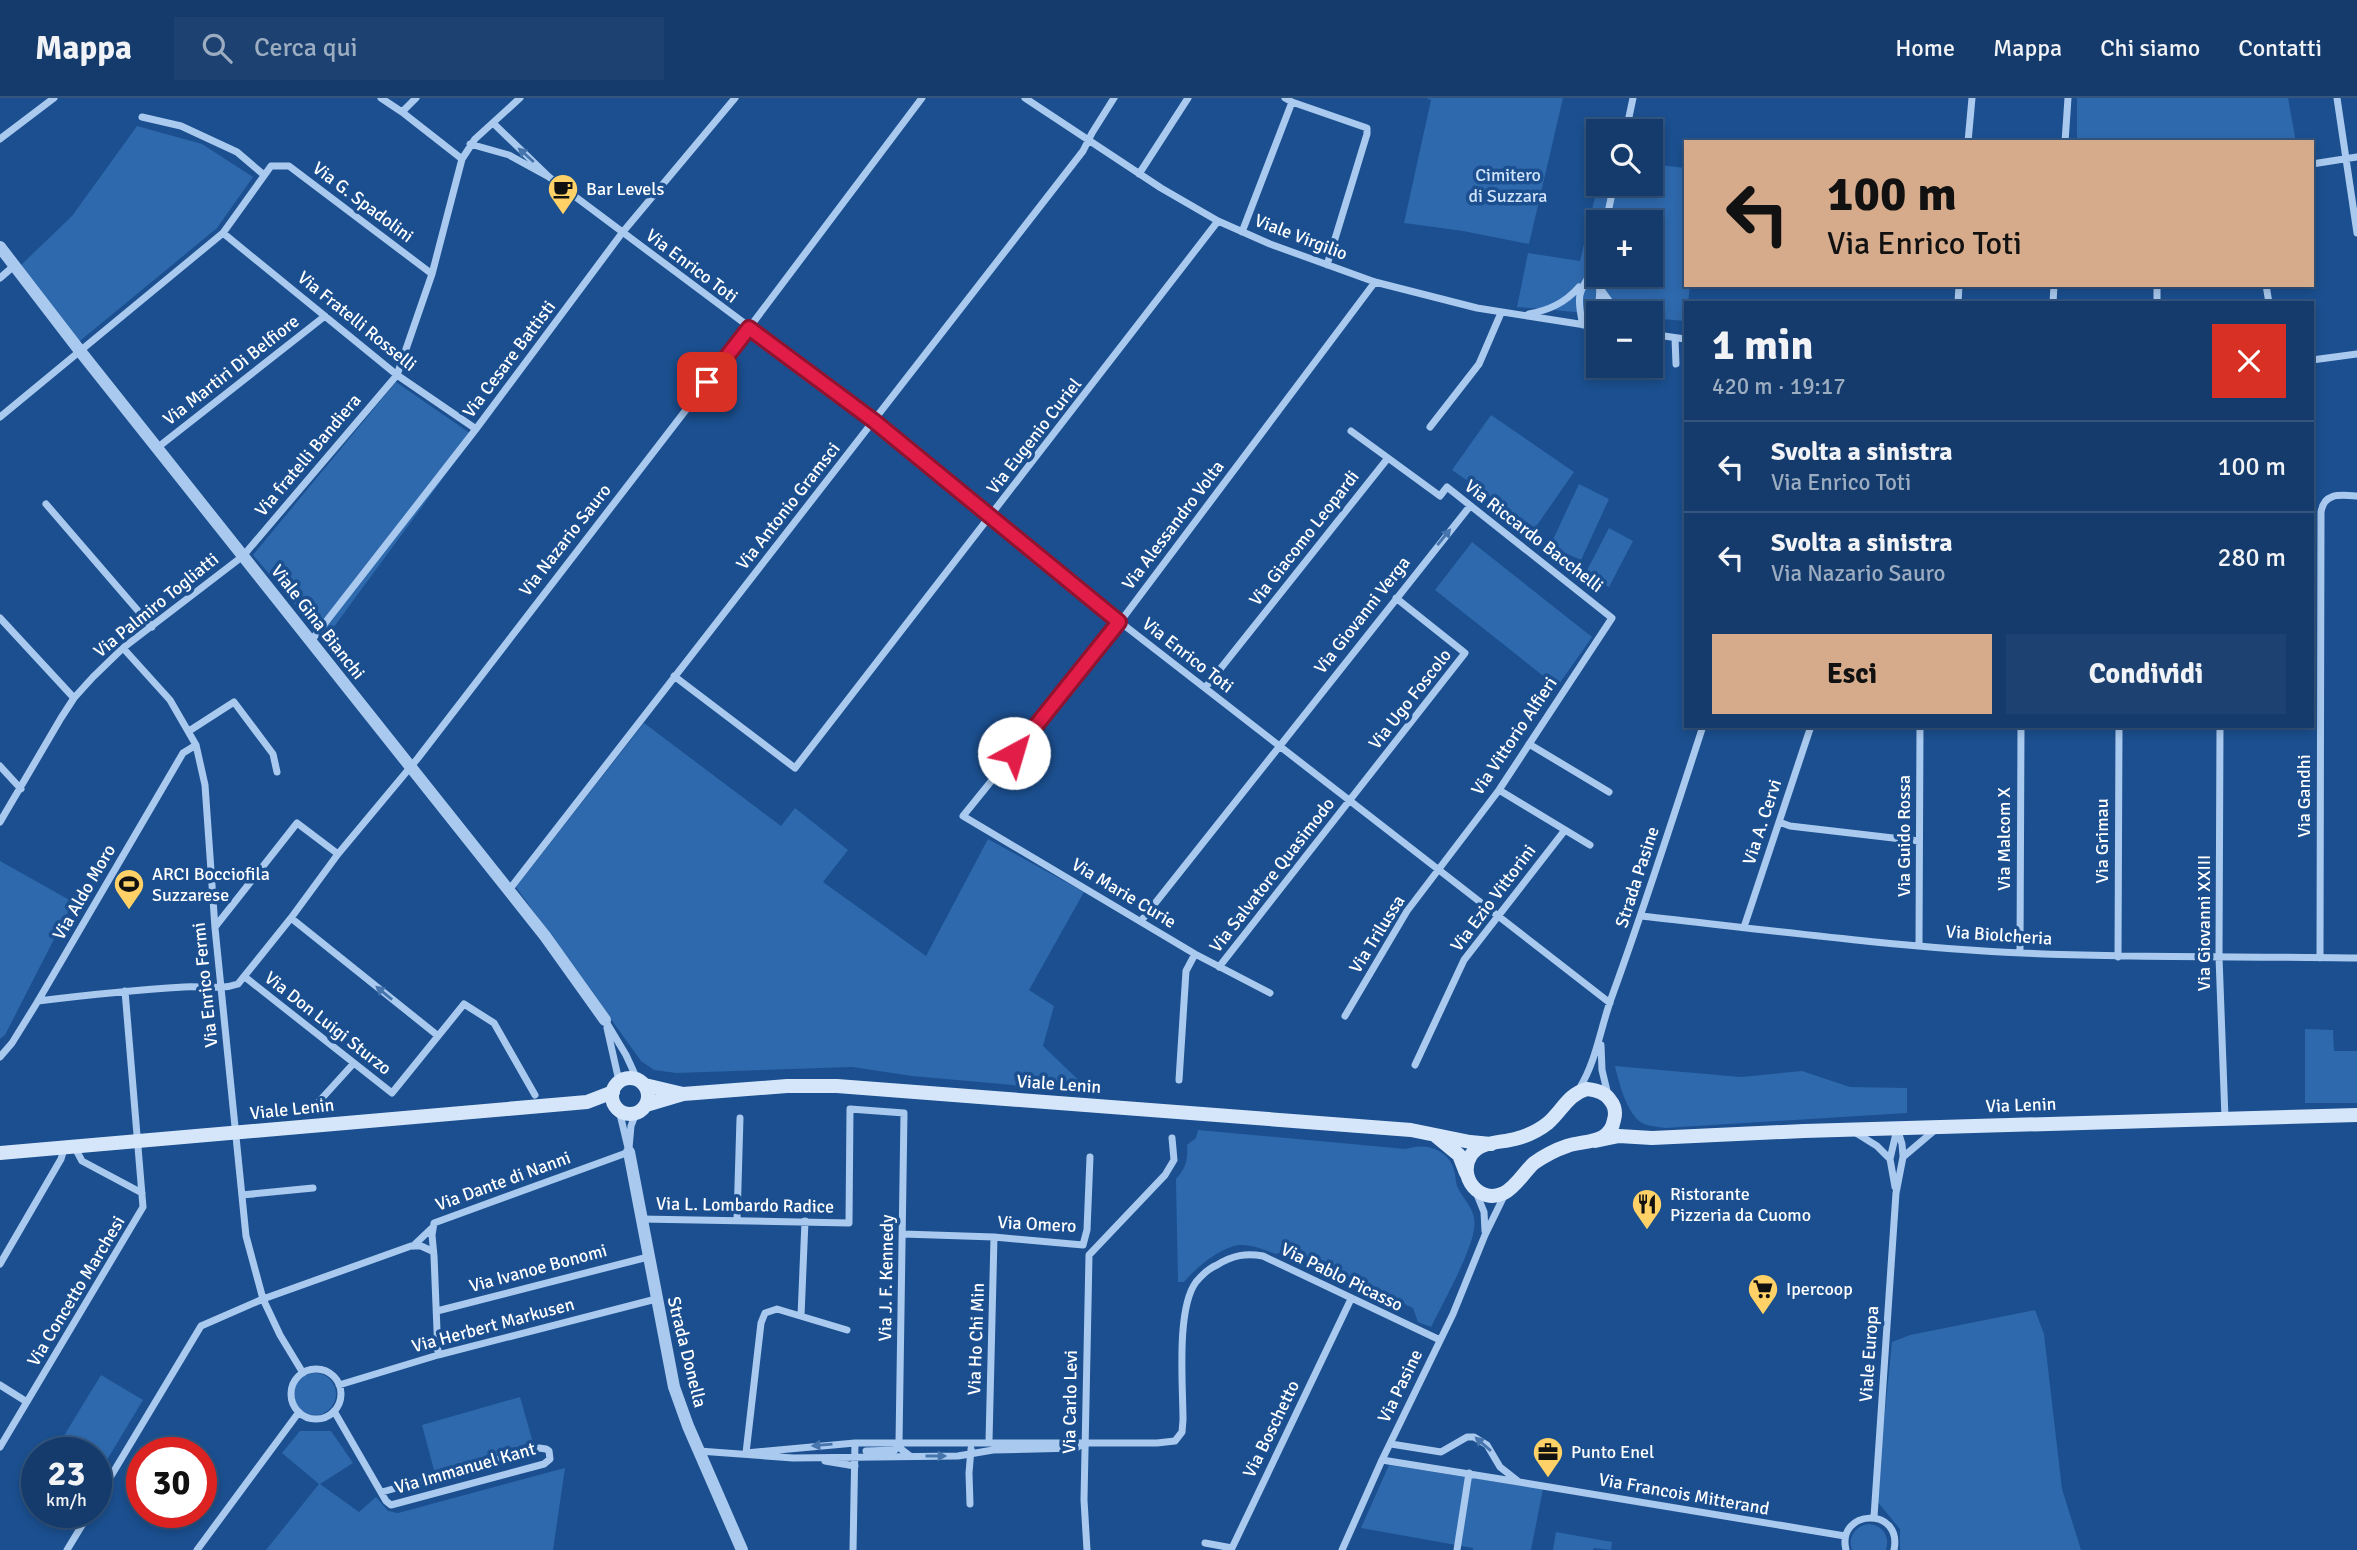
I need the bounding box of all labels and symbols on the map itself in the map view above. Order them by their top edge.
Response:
one-way arrow [517,148,534,164]
street label: Via G. Spadolini [308,157,418,247]
park label: Cimitero di Suzzara [1469,164,1547,207]
cafe icon: Bar Levels [546,172,580,216]
place label: Bar Levels [586,178,665,200]
street label: Viale Virgilio [1251,209,1351,265]
street label: Via Enrico Toti [642,224,742,308]
street label: Via Fratelli Rosselli [293,266,421,376]
street label: Via Cesare Battisti [458,296,560,422]
street label: Via Martiri Di Belfiore [159,310,303,430]
pin [677,352,737,412]
street label: Via Eugenio Curiel [982,374,1086,498]
street label: Via fratelli Bandiera [250,389,366,521]
street label: Via Antonio Gramsci [731,438,845,574]
street label: Via Alessandro Volta [1117,456,1229,594]
street label: Via Giacomo Leopardi [1244,466,1364,610]
street label: Via Riccardo Bacchelli [1460,475,1608,597]
street label: Via Nazario Sauro [514,479,616,601]
one-way arrow [1436,529,1451,546]
street label: Via Palmiro Togliatti [89,548,223,662]
street label: Via Giovanni Verga [1309,552,1415,678]
street label: Viale Gina Bianchi [266,560,370,684]
street label: Via Enrico Toti [1138,613,1238,697]
street label: Via Ugo Foscolo [1364,644,1456,754]
street label: Via Vittorio Alfieri [1466,673,1562,799]
position arrow [977,716,1051,790]
street label: Via Gandhi [2293,754,2315,838]
street label: Via Guido Rossa [1893,775,1915,897]
street label: Via A. Cervi [1738,777,1786,867]
street label: Via Malcom X [1993,787,2015,891]
street label: Via Salvatore Quasimodo [1205,793,1339,957]
street label: Via Grimau [2091,798,2113,884]
street label: Strada Pasine [1610,824,1664,930]
street label: Via Aldo Moro [48,840,120,944]
street label: Via Ezio Vittorini [1446,840,1540,956]
street label: Via Marie Curie [1068,853,1180,933]
street label: Via Giovanni XXIII [2193,855,2215,991]
place label: ARCI Bocciofila Suzzarese [152,863,270,906]
sports icon: ARCI Bocciofila Suzzarese [112,867,146,911]
street label: Via Trilussa [1344,891,1410,977]
street label: Via Biolcheria [1945,920,2053,950]
street label: Via Enrico Fermi [187,921,223,1049]
street label: Via Don Luigi Sturzo [260,967,396,1079]
one-way arrow [375,985,393,1000]
street label: Viale Lenin [1016,1070,1102,1098]
street label: Via Lenin [1985,1093,2057,1117]
street label: Viale Lenin [249,1094,335,1124]
street label: Via Dante di Nanni [432,1146,574,1216]
place label: Ristorante Pizzeria da Cuomo [1670,1183,1811,1226]
restaurant icon: Ristorante Pizzeria da Cuomo [1630,1187,1664,1231]
street label: Via L. Lombardo Radice [656,1192,834,1218]
street label: Via Omero [997,1211,1077,1237]
street label: Via Concetto Marchesi [22,1212,130,1370]
street label: Via J. F. Kennedy [874,1214,898,1342]
street label: Via Pablo Picasso [1277,1238,1407,1316]
street label: Via Ivanoe Bonomi [467,1239,609,1297]
supermarket icon: Ipercoop [1746,1272,1780,1316]
place label: Ipercoop [1786,1278,1853,1300]
street label: Via Ho Chi Min [963,1282,989,1396]
street label: Via Herbert Markusen [409,1293,577,1357]
street label: Strada Donella [663,1294,711,1410]
street label: Viale Europa [1855,1305,1883,1403]
street label: Via Pasine [1373,1346,1427,1426]
street label: Via Carlo Levi [1058,1350,1082,1454]
street label: Via Boschetto [1238,1377,1304,1481]
office icon: Punto Enel [1531,1435,1565,1479]
speed limit sign: 30 [126,1437,217,1528]
street label: Via Immanuel Kant [392,1437,538,1499]
one-way arrow [1474,1437,1492,1452]
one-way arrow [811,1440,833,1451]
place label: Punto Enel [1571,1441,1654,1463]
one-way arrow [926,1450,948,1462]
street label: Via Francois Mitterand [1597,1468,1771,1520]

